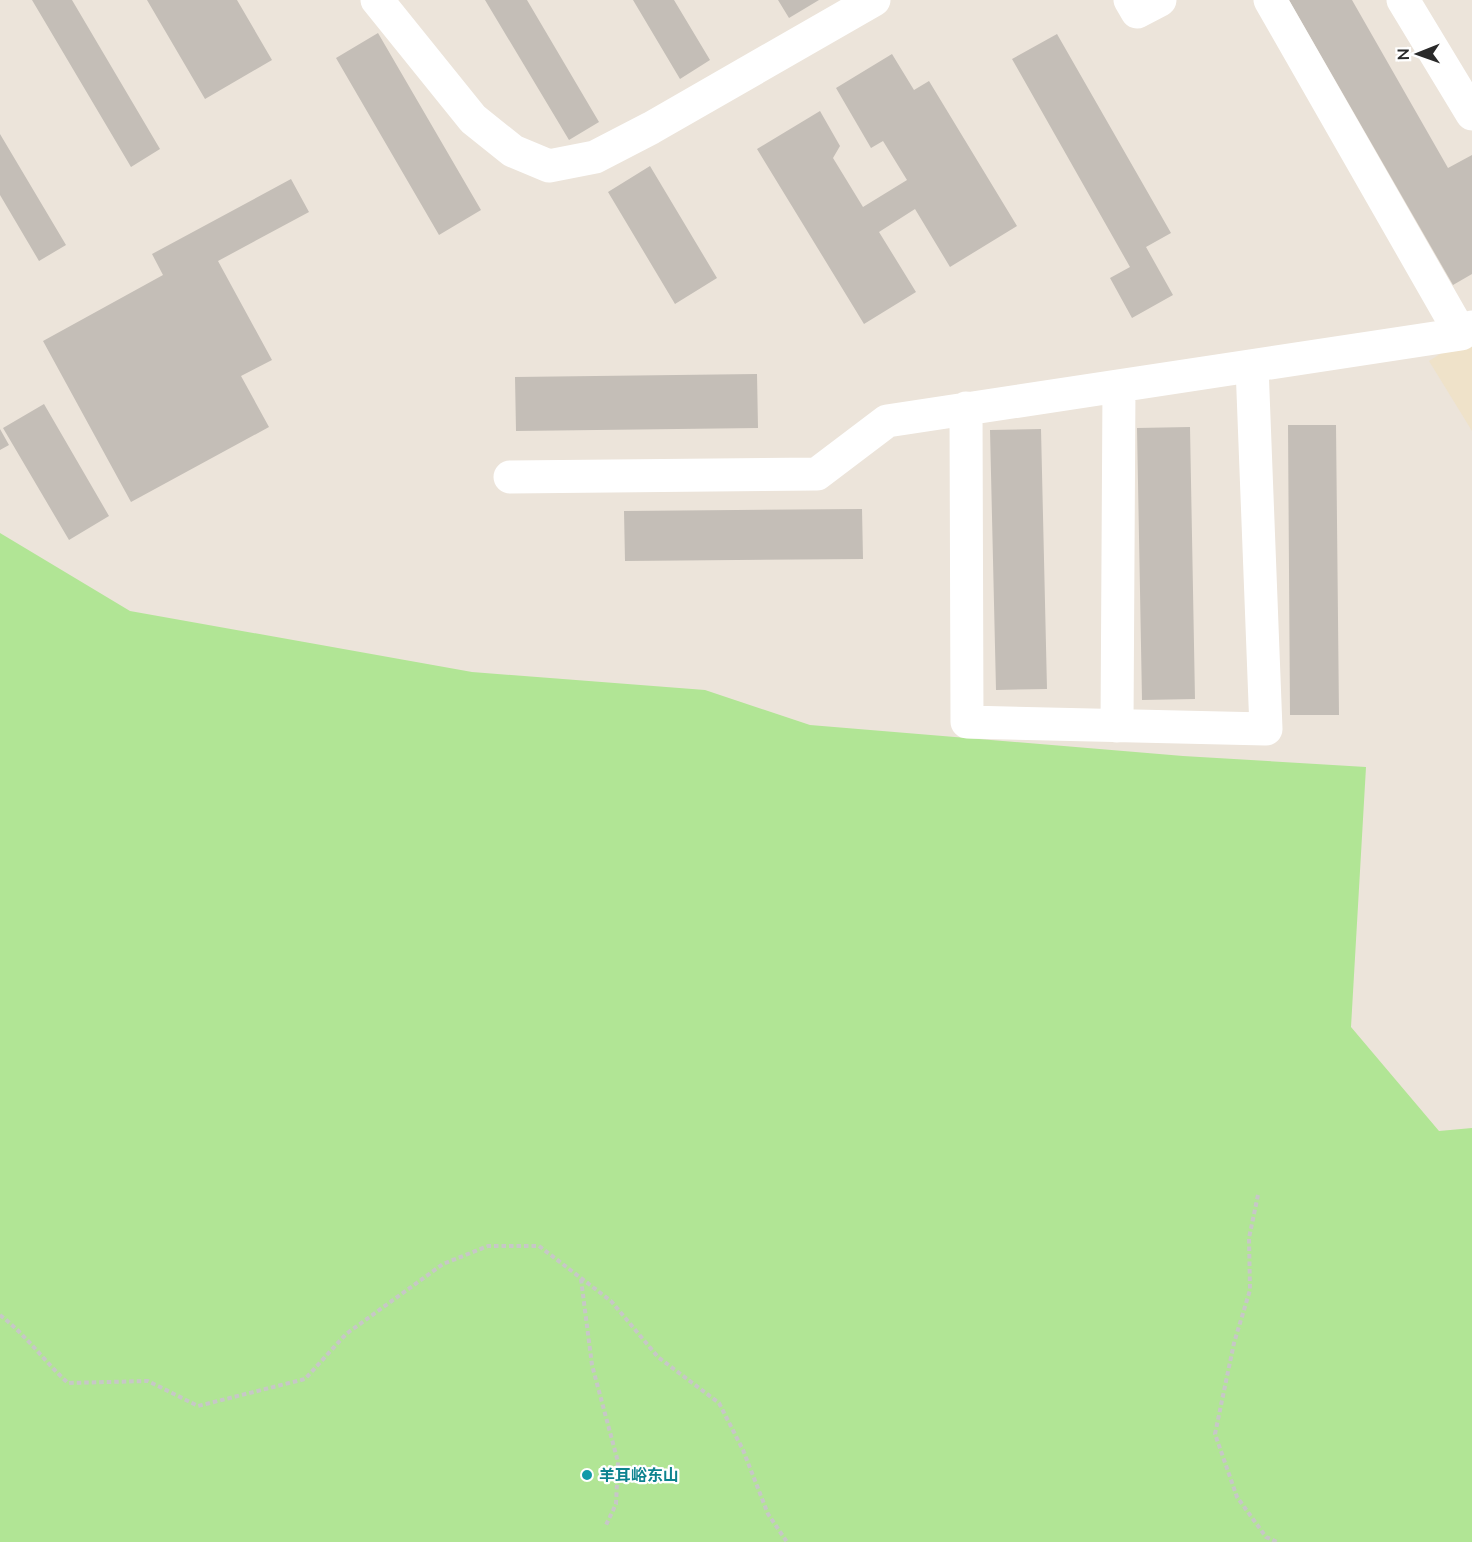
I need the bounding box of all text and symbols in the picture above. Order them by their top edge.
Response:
north arrow [1388,24,1448,84]
text: N [1393,48,1413,60]
place label: 羊耳峪东山 [599,1465,679,1485]
marker: 羊耳峪东山 [580,1468,594,1482]

